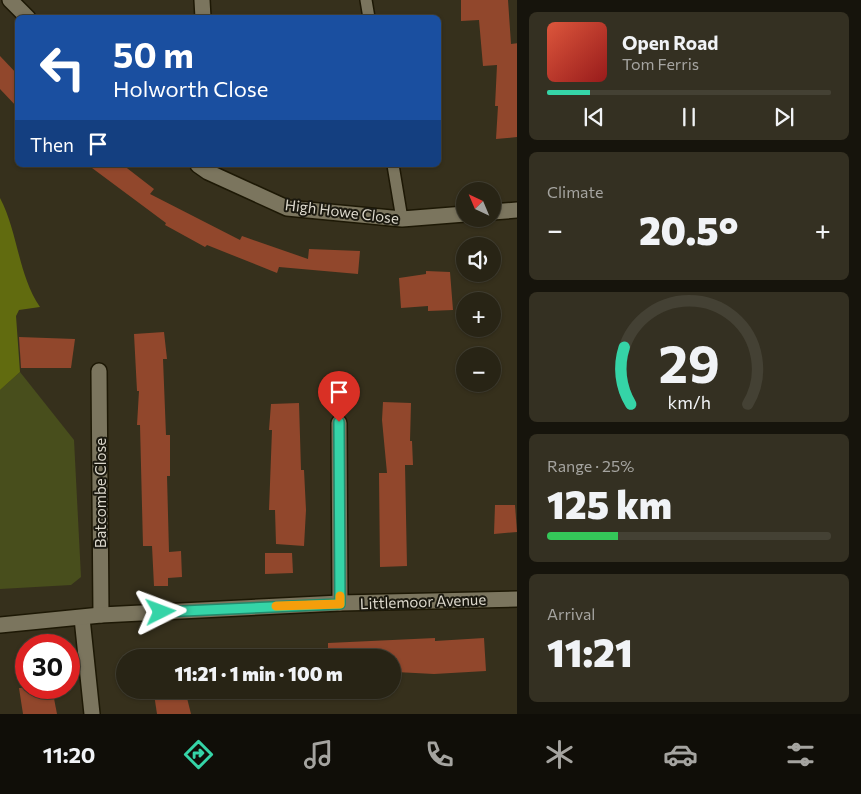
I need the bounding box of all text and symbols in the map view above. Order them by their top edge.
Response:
text: Open Road [622,31,718,54]
text: 50 m [113,32,194,75]
icon: left [30,35,95,100]
text: Tom Ferris [622,54,699,73]
text: Holworth Close [113,75,268,102]
icon: previous [580,103,608,131]
icon: pause [675,103,703,131]
icon: next [770,103,798,131]
icon: arrive [84,130,112,158]
text: Then [30,133,74,156]
north arrow [456,182,501,228]
map controls [456,182,501,392]
text: Climate [547,182,603,201]
street label: High Howe Close [284,195,400,227]
text: 20.5° [639,206,739,253]
text: − [547,212,563,246]
text: + [815,212,831,246]
button: sound [456,237,501,282]
button: + [456,292,501,337]
text: 29 [658,330,720,394]
button: − [456,347,501,392]
pin [318,371,360,422]
icon: arrive [325,378,353,406]
text: km/h [667,391,711,413]
street label: Batcombe Close [91,438,109,548]
text: Range · 25% [547,456,634,475]
text: 125 km [547,480,672,527]
position arrow [134,585,186,637]
street label: Littlemoor Avenue [360,590,487,612]
text: Arrival [547,604,595,623]
text: 11:21 [547,628,633,675]
speed limit sign: 30 [15,634,80,699]
text: 11:21 · 1 min · 100 m [174,662,343,685]
icon: directions [181,737,216,772]
icon: music [301,737,336,772]
icon: phone [422,737,457,772]
icon: climate [542,737,577,772]
icon: car [663,737,698,772]
icon: filters [783,737,818,772]
text: 11:20 [43,741,95,768]

